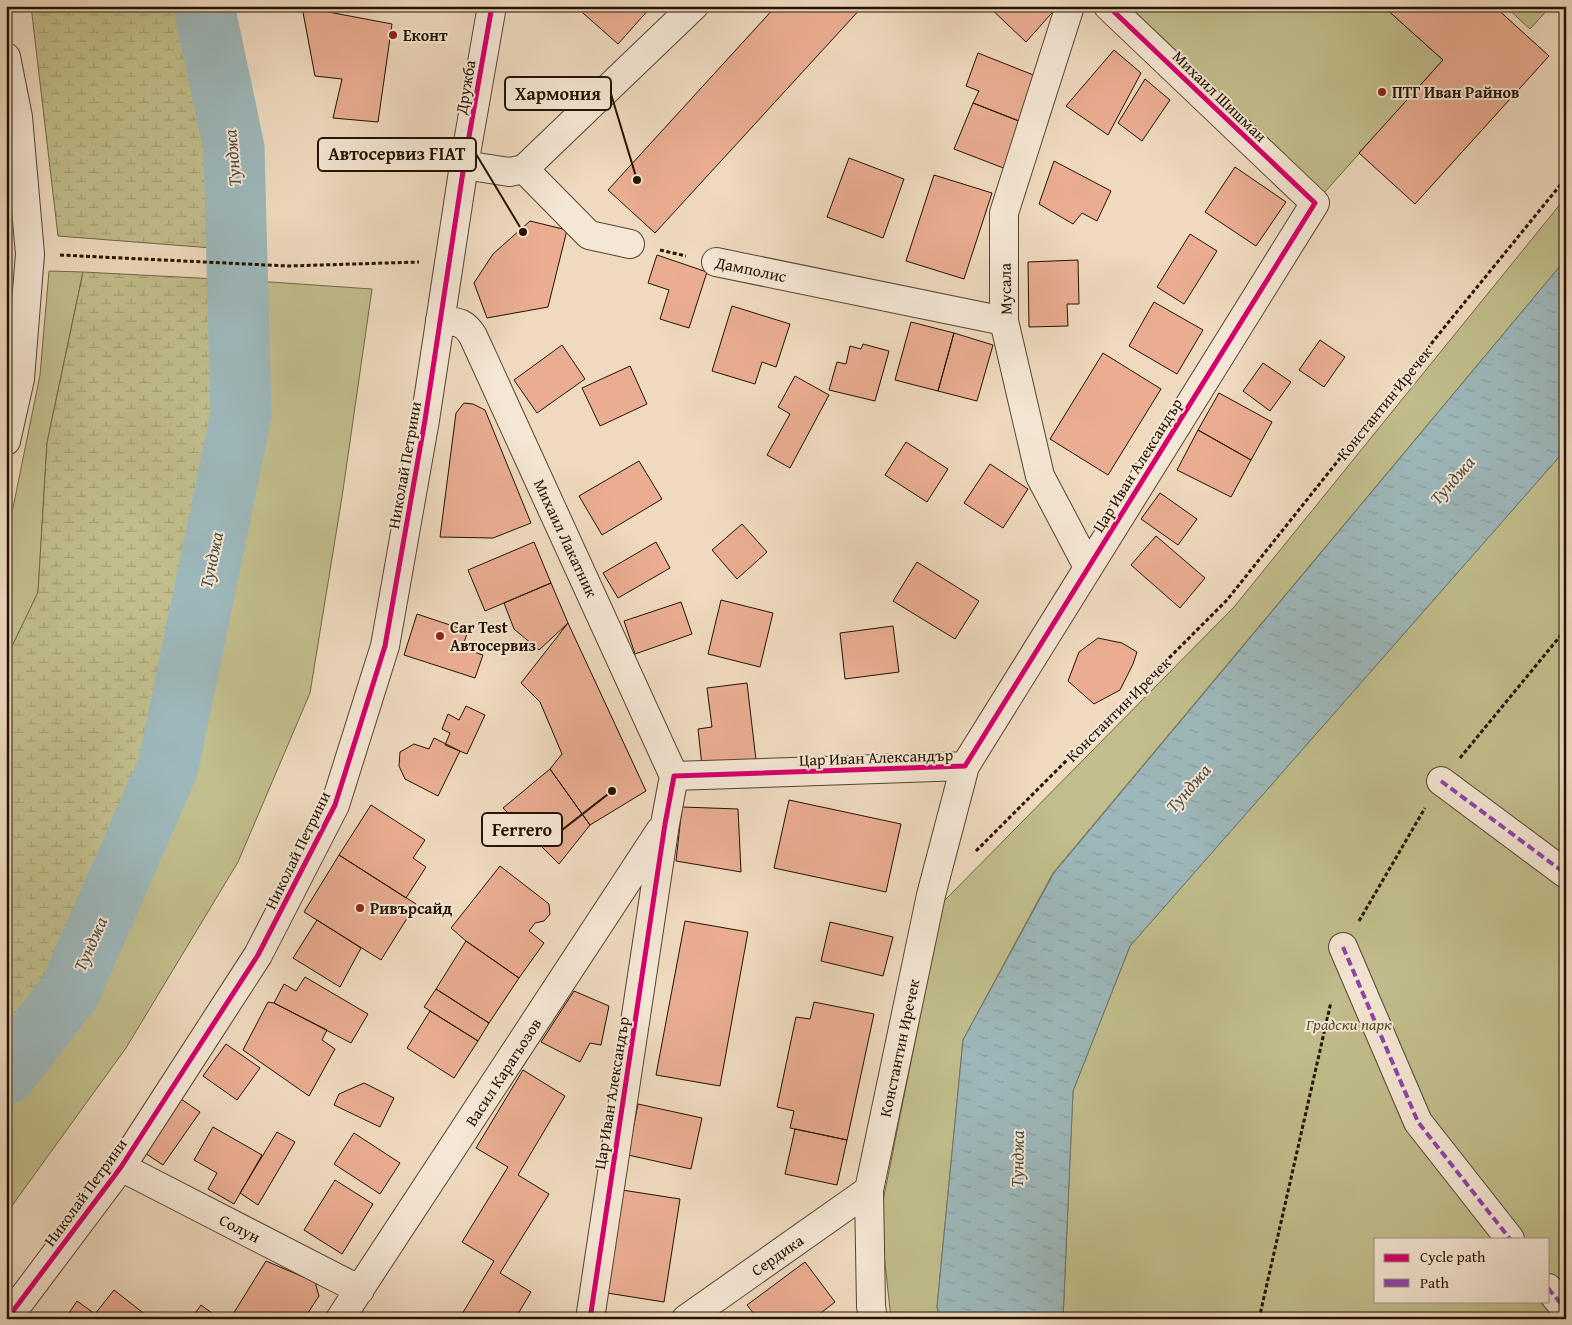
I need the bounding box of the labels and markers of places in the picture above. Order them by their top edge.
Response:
place label: Еконт [403,23,448,47]
marker: Еконт [387,29,399,41]
callout: Хармония [505,77,611,110]
place label: ПТГ Иван Райнов [1392,80,1519,104]
marker: ПТГ Иван Райнов [1376,86,1388,98]
callout: Автосервиз FIAT [318,138,476,171]
place label: Car Test Автосервиз [450,615,536,657]
marker: Car Test Автосервиз [434,630,446,642]
callout: Ferrero [482,813,562,846]
place label: Ривърсайд [370,896,453,920]
marker: Ривърсайд [354,902,366,914]

